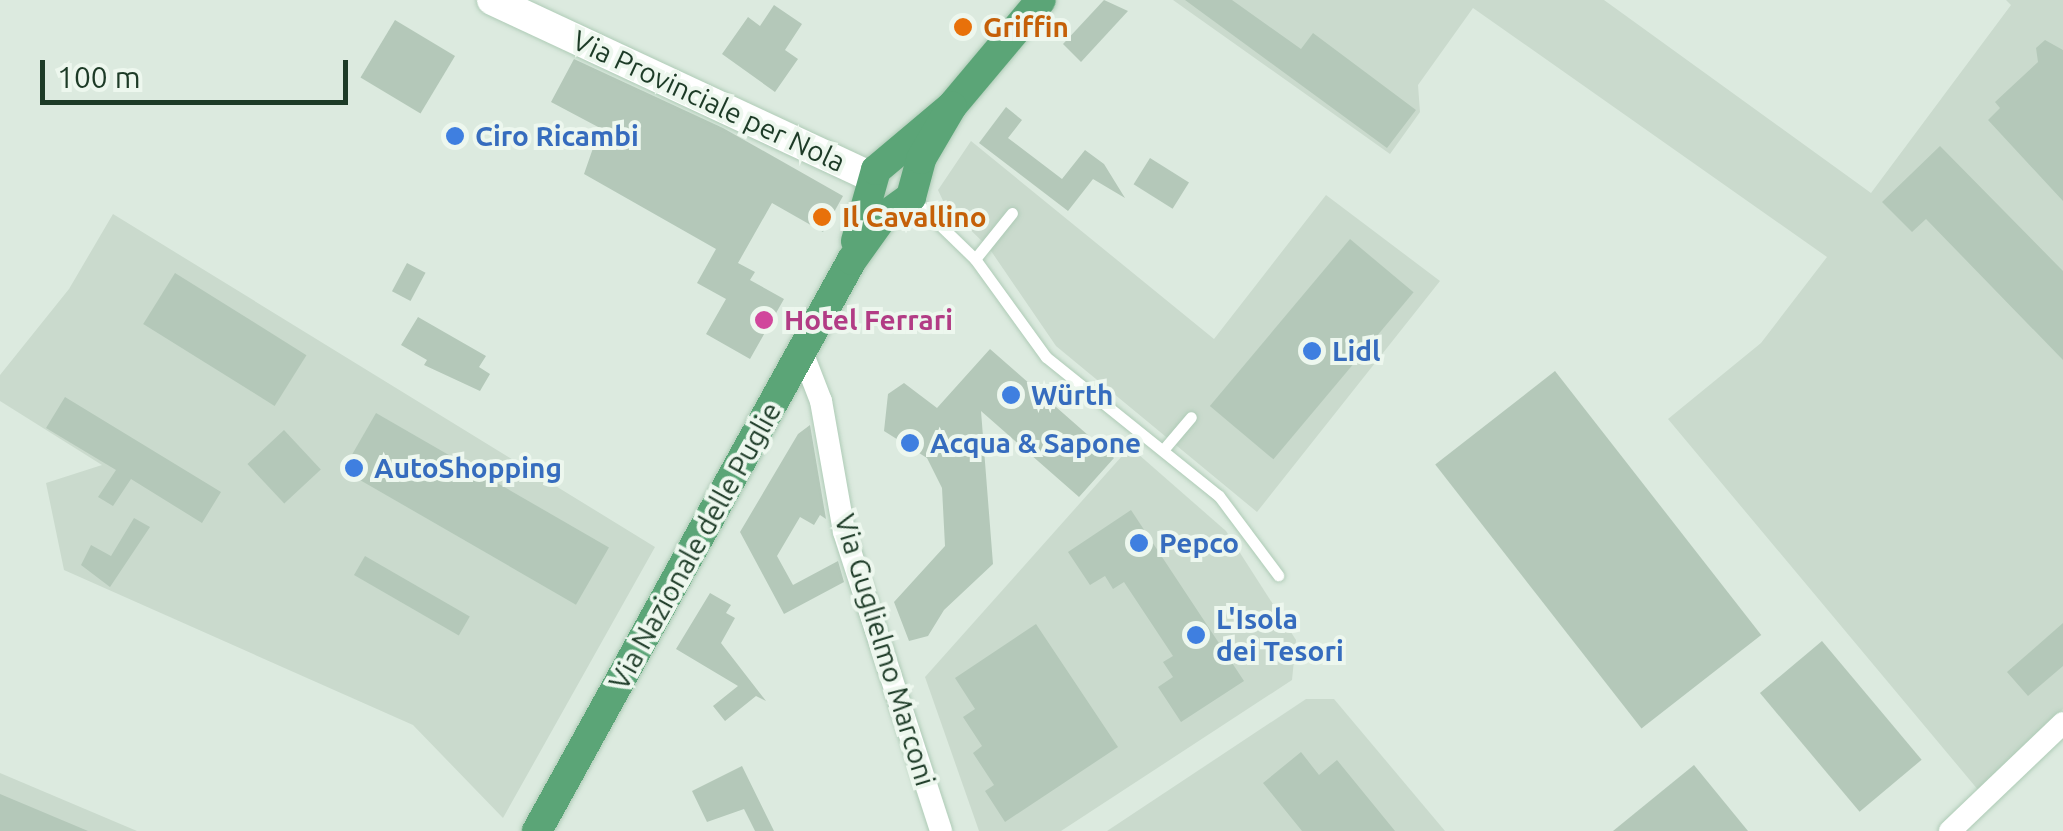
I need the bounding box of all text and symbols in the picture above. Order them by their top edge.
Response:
place label: Griffin [983,10,1069,44]
marker: Griffin [952,16,974,38]
street label: Via Provinciale per Nola [567,23,851,179]
scale bar [45,40,352,102]
text: 100 m [57,60,141,94]
place label: Ciro Ricambi [475,119,639,153]
marker: Ciro Ricambi [444,125,466,147]
place label: Il Cavallino [842,200,987,234]
marker: Il Cavallino [811,206,833,228]
place label: Hotel Ferrari [784,303,953,337]
marker: Hotel Ferrari [753,309,775,331]
place label: Lidl [1332,334,1380,368]
marker: Lidl [1301,340,1323,362]
place label: Würth [1031,378,1113,412]
marker: Würth [1000,384,1022,406]
street label: Via Nazionale delle Puglie [602,397,788,695]
place label: Acqua & Sapone [930,426,1141,460]
marker: Acqua & Sapone [899,432,921,454]
place label: AutoShopping [374,451,562,485]
marker: AutoShopping [343,457,365,479]
street label: Via Guglielmo Marconi [828,510,942,790]
place label: Pepco [1159,526,1239,560]
marker: Pepco [1128,532,1150,554]
place label: L'Isola dei Tesori [1216,602,1344,668]
marker: L'Isola dei Tesori [1185,624,1207,646]

